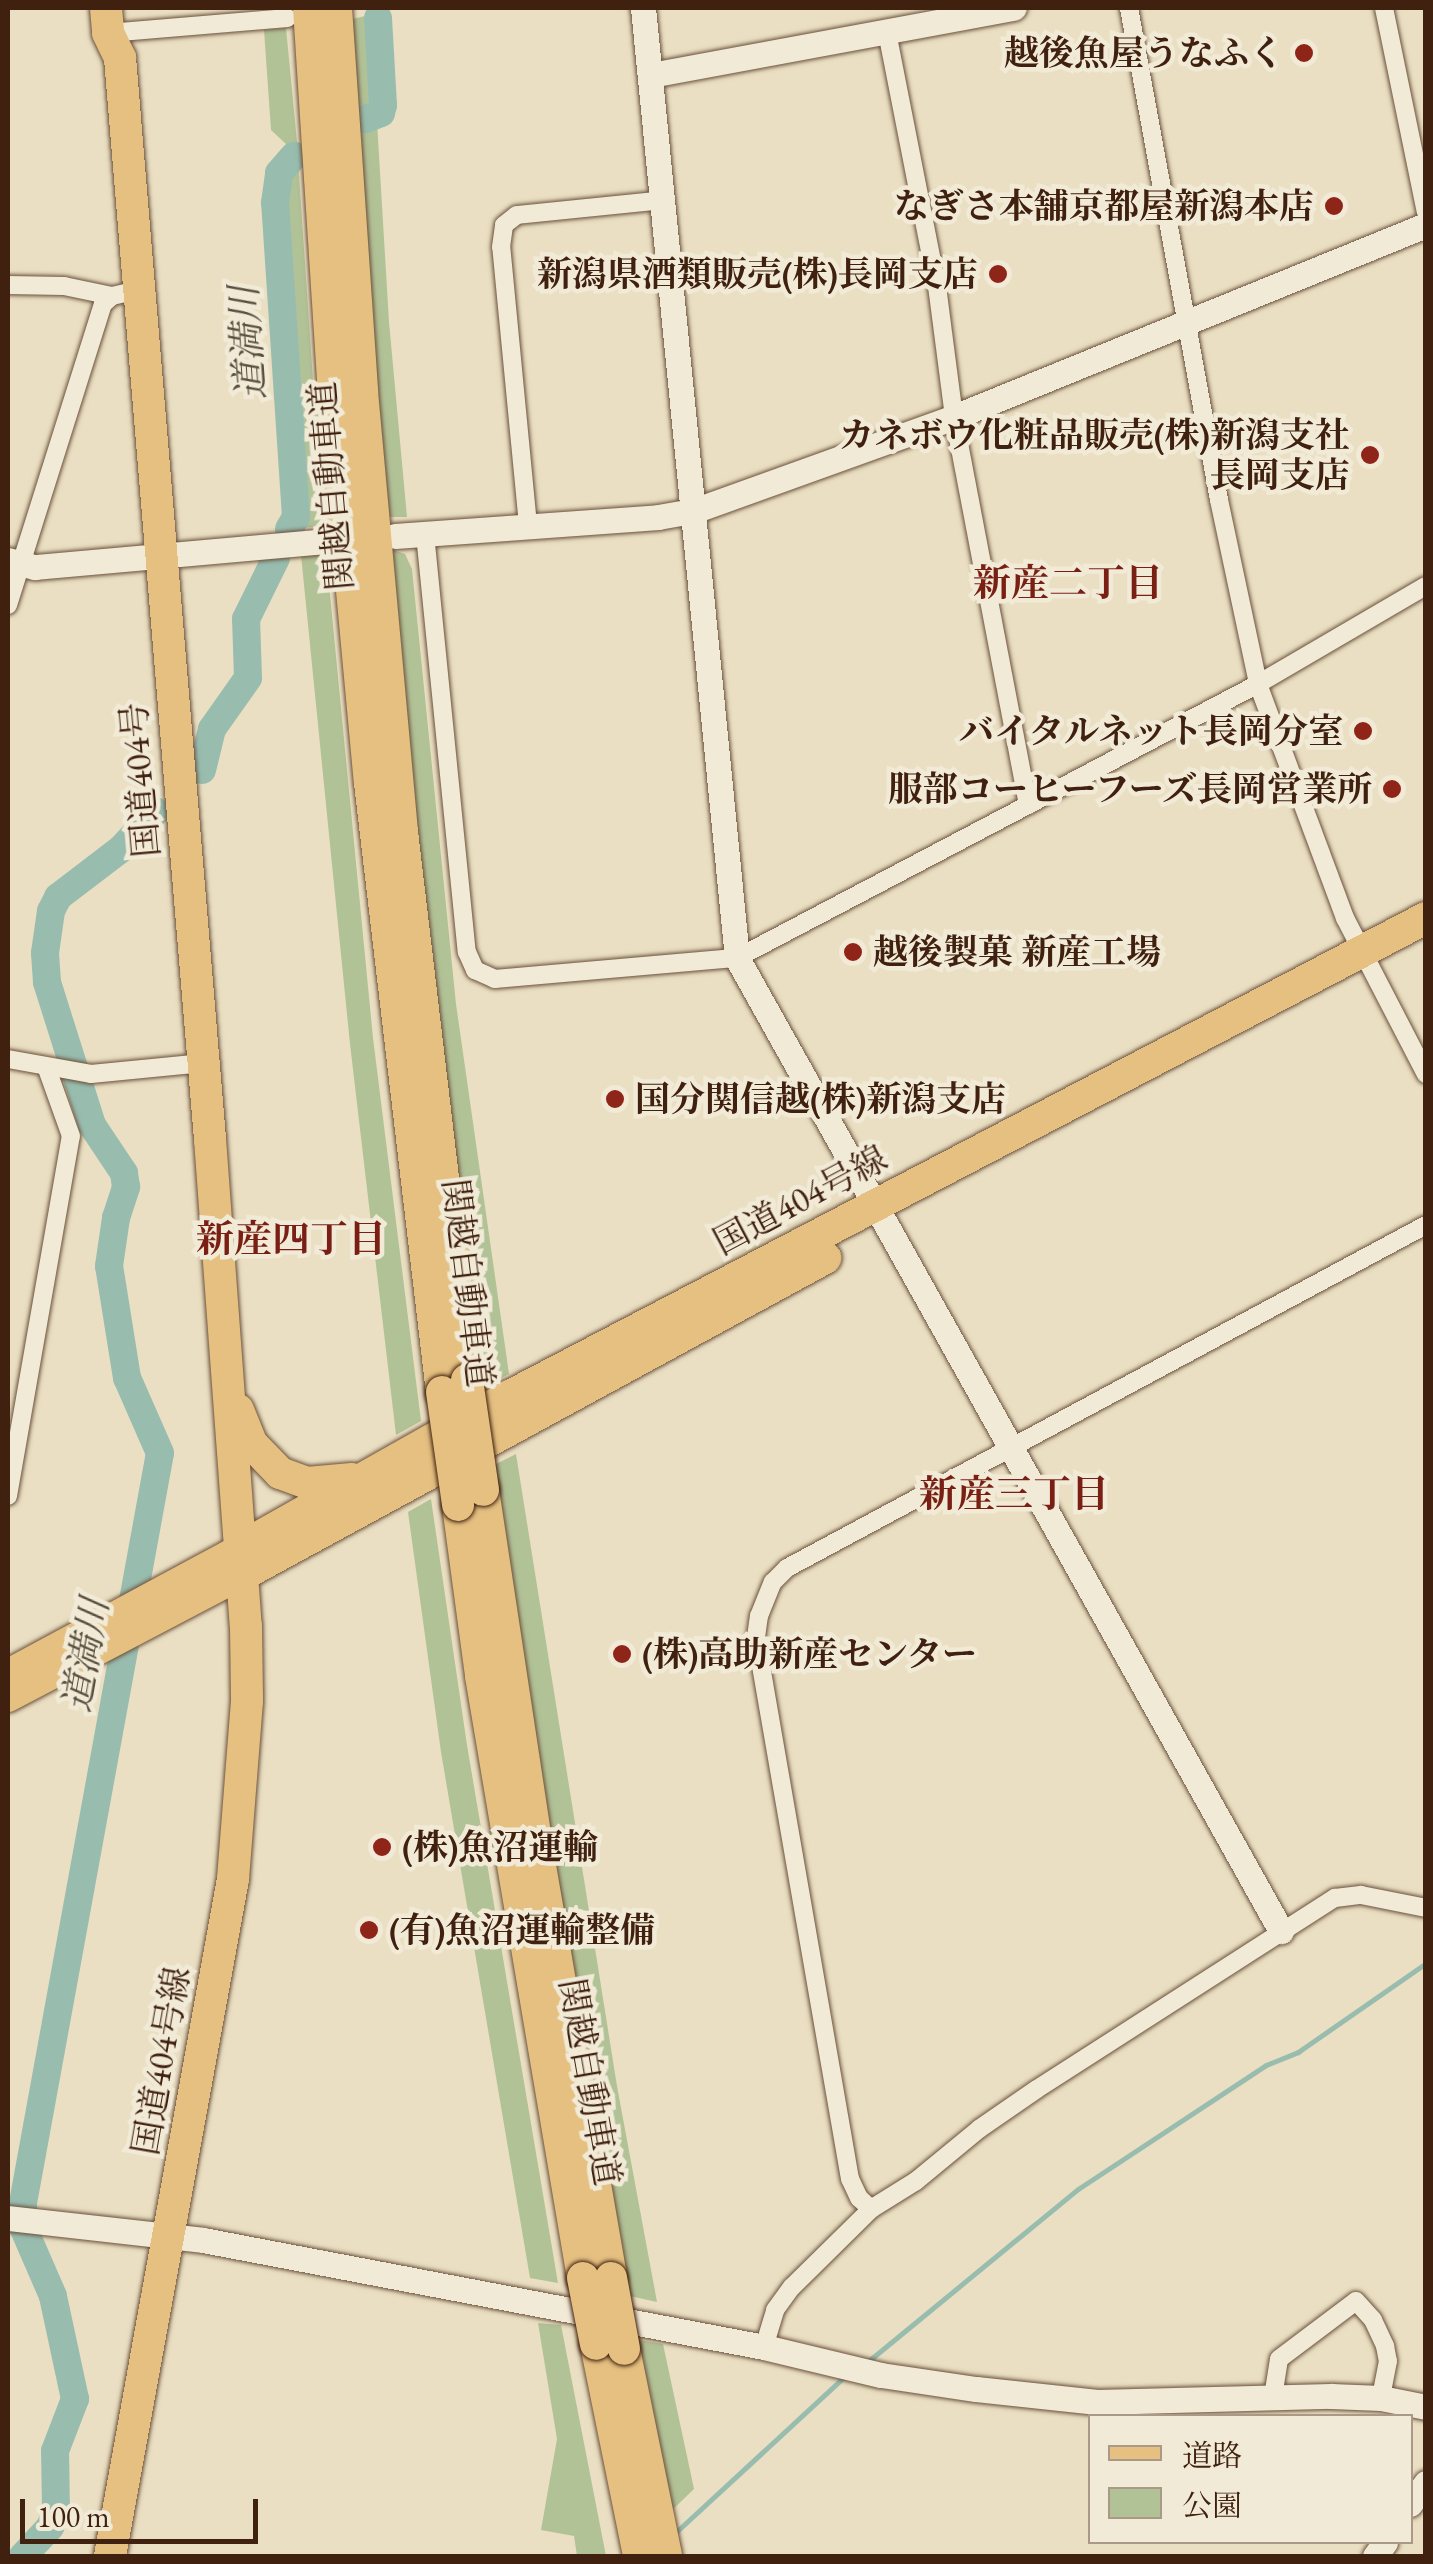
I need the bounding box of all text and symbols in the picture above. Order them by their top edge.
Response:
place label: 越後魚屋うなふく [1004,32,1284,74]
marker: 越後魚屋うなふく [1293,42,1315,64]
place label: なぎさ本舗京都屋新潟本店 [894,185,1314,227]
marker: なぎさ本舗京都屋新潟本店 [1323,195,1345,217]
place label: 新潟県酒類販売(株)長岡支店 [537,253,978,295]
marker: 新潟県酒類販売(株)長岡支店 [987,263,1009,285]
water label: 道満川 [220,285,274,401]
street label: 関越自動車道 [301,380,361,592]
place label: カネボウ化粧品販売(株)新潟支社 長岡支店 [839,414,1350,496]
marker: カネボウ化粧品販売(株)新潟支社 長岡支店 [1359,444,1381,466]
district label: 新産二丁目 [973,560,1163,606]
street label: 国道404号 [112,701,168,859]
place label: バイタルネット長岡分室 [958,710,1343,752]
marker: バイタルネット長岡分室 [1352,720,1374,742]
place label: 服部コーヒーフーズ長岡営業所 [884,768,1372,810]
marker: 服部コーヒーフーズ長岡営業所 [1381,778,1403,800]
place label: 越後製菓 新産工場 [873,931,1161,973]
marker: 越後製菓 新産工場 [842,941,864,963]
place label: 国分関信越(株)新潟支店 [635,1078,1006,1120]
marker: 国分関信越(株)新潟支店 [604,1088,626,1110]
street label: 国道404号線 [706,1137,894,1263]
street label: 関越自動車道 [434,1176,502,1390]
district label: 新産四丁目 [196,1216,386,1262]
district label: 新産三丁目 [919,1471,1109,1517]
water label: 道満川 [53,1595,117,1715]
place label: (株)高助新産センター [642,1633,978,1675]
marker: (株)高助新産センター [611,1643,633,1665]
place label: (株)魚沼運輸 [402,1826,598,1868]
marker: (株)魚沼運輸 [371,1836,393,1858]
place label: (有)魚沼運輸整備 [389,1909,655,1951]
marker: (有)魚沼運輸整備 [358,1919,380,1941]
street label: 国道404号線 [124,1964,198,2158]
street label: 関越自動車道 [551,1975,629,2189]
legend [1088,2414,1413,2544]
text: 道路 [1182,2436,1242,2475]
scale bar [25,2479,262,2541]
text: 公園 [1182,2486,1242,2525]
text: 100 m [37,2497,110,2536]

